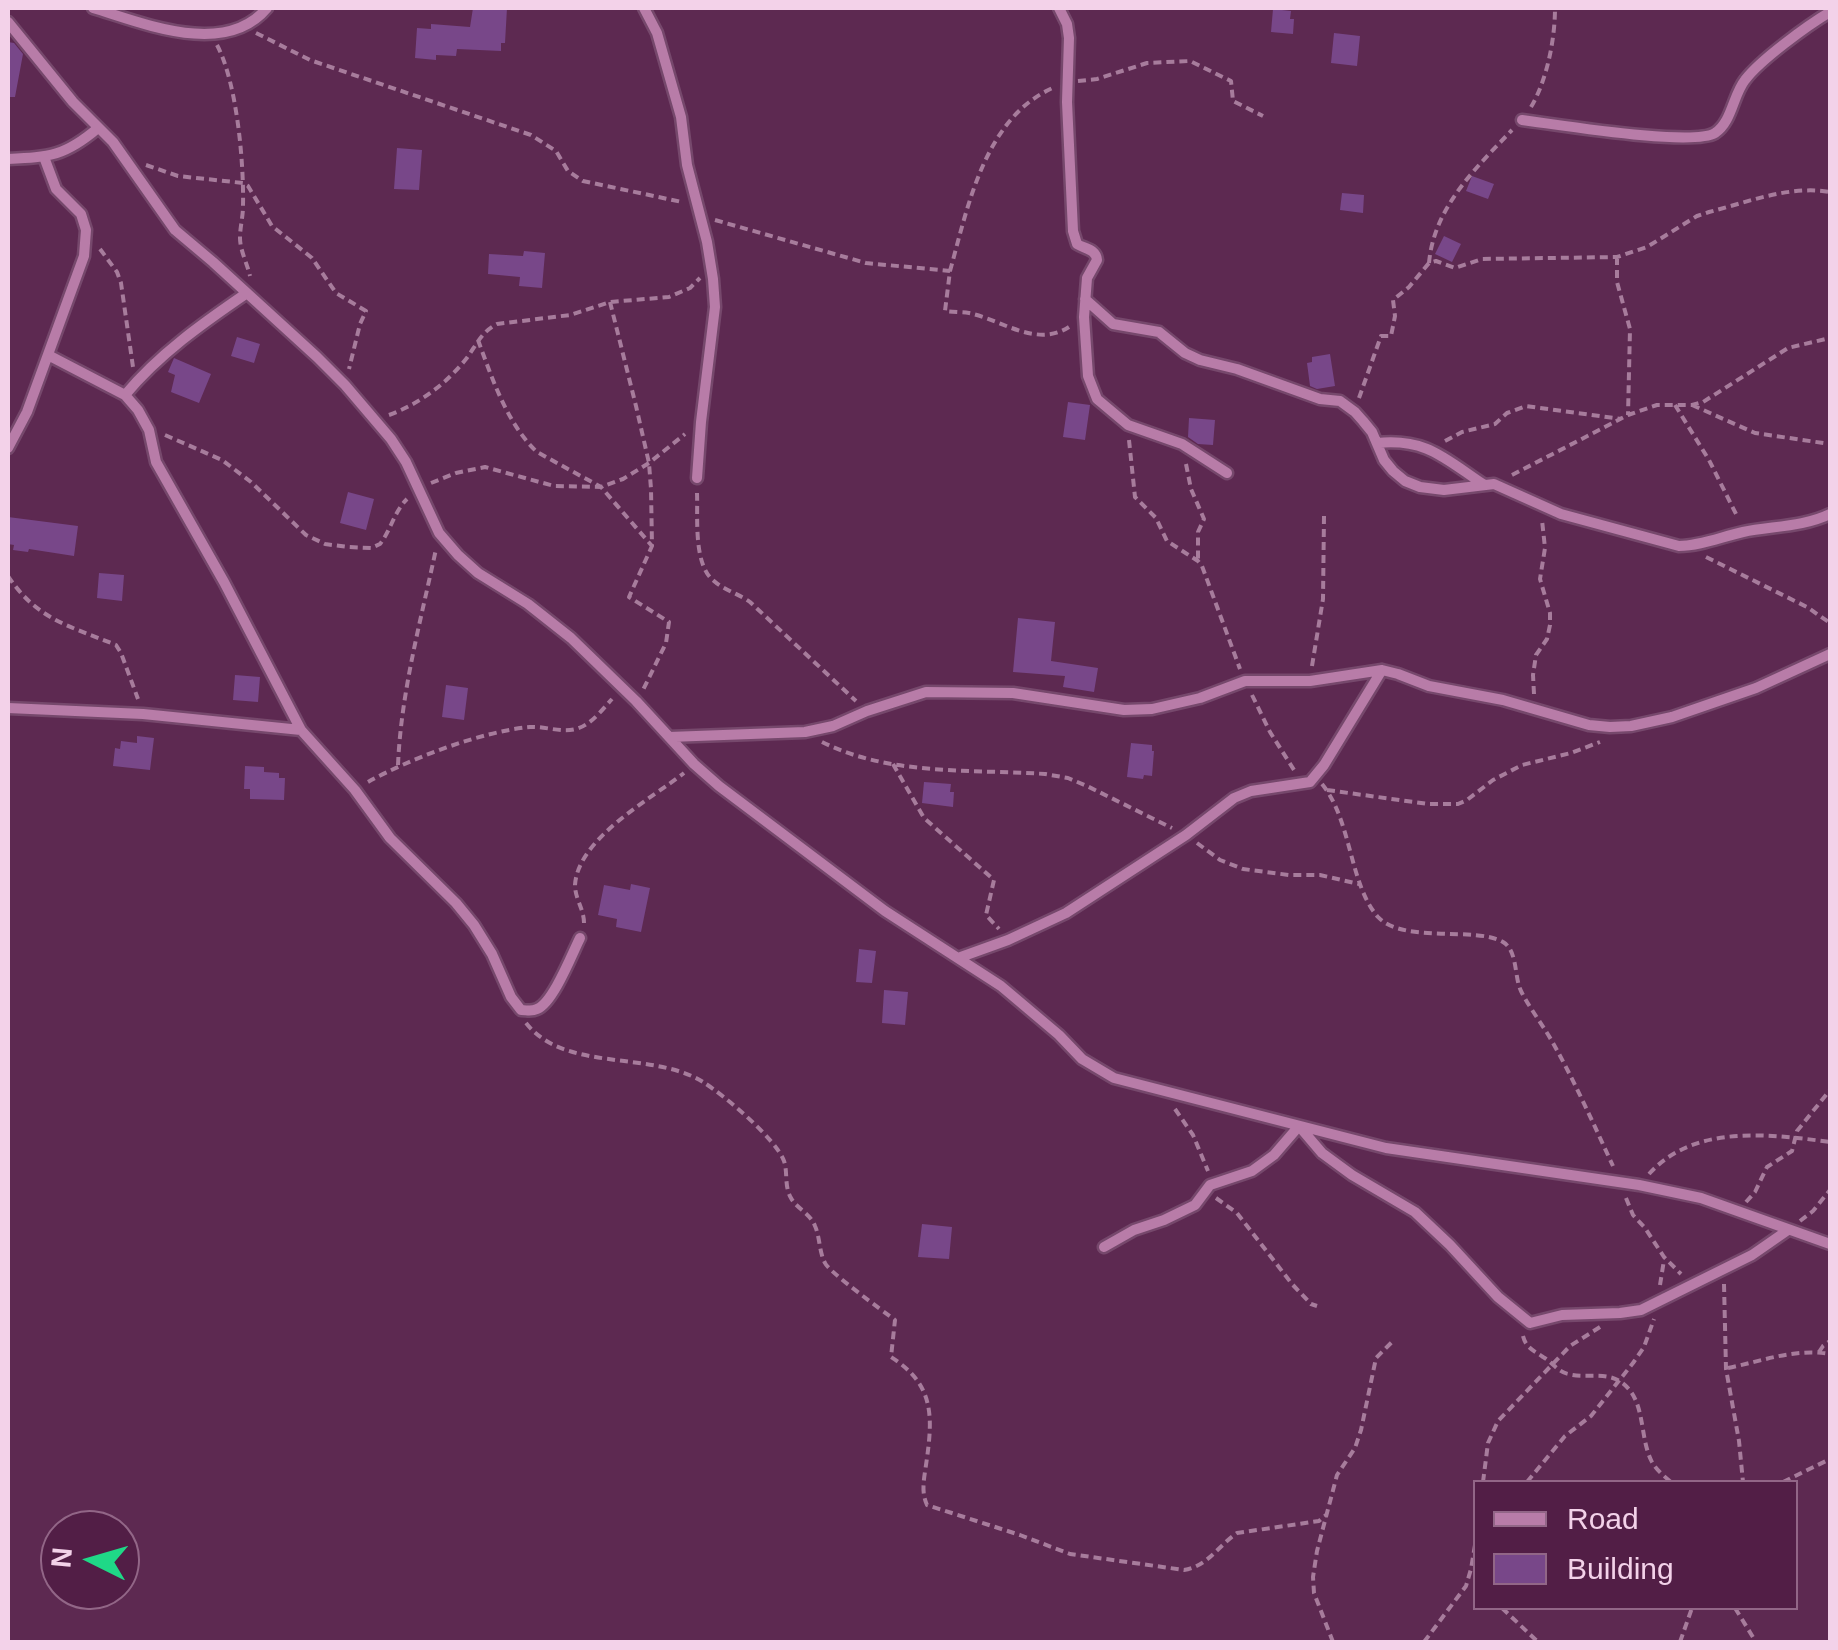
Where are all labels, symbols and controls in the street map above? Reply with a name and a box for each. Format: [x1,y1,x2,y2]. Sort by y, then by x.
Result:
legend [1473,1480,1798,1610]
text: Road [1567,1502,1639,1535]
north arrow [40,1510,140,1610]
text: N [45,1546,78,1569]
text: Building [1567,1552,1674,1585]

